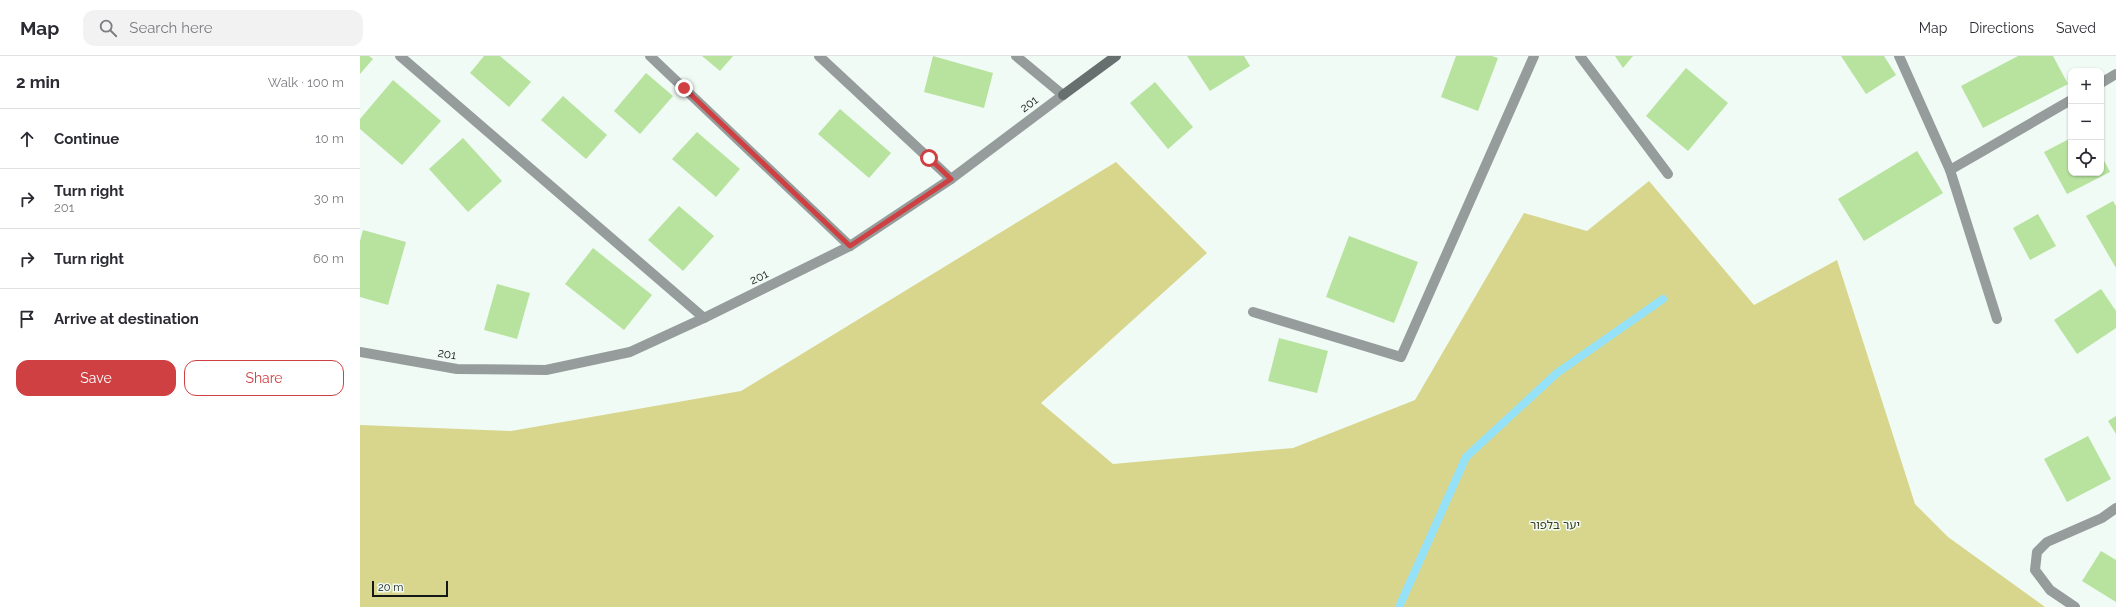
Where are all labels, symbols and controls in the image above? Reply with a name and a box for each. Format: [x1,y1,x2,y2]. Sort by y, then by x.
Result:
search box [83,10,363,46]
text: Map [20,17,59,39]
icon: search [97,17,119,39]
text: Search here [129,19,213,37]
text: Map [1919,20,1947,36]
text: Directions [1969,20,2034,36]
text: Saved [2056,20,2096,36]
map controls [2068,68,2104,176]
button: + [2068,68,2104,104]
text: 2 min [16,72,60,92]
text: Walk · 100 m [268,75,344,90]
route end [675,79,693,97]
street label: 201 [1017,93,1041,115]
button: − [2068,104,2104,140]
icon: ahead [16,128,38,150]
text: Continue [54,130,119,148]
text: 10 m [315,131,344,146]
button: locate [2068,140,2104,176]
route start [920,149,938,167]
text: Turn right [54,182,124,200]
icon: right [16,188,38,210]
text: 30 m [314,191,344,206]
text: 201 [54,200,74,215]
icon: right [16,248,38,270]
text: Turn right [54,250,124,268]
text: 60 m [313,251,344,266]
street label: 201 [748,267,770,287]
icon: arrive [16,308,38,330]
text: Arrive at destination [54,310,199,328]
street label: 201 [437,346,457,362]
button: Save [16,360,176,396]
button: Share [184,360,344,396]
park label: יער בלפור [1530,518,1580,532]
scale bar [372,579,448,598]
text: 20 m [378,581,403,594]

